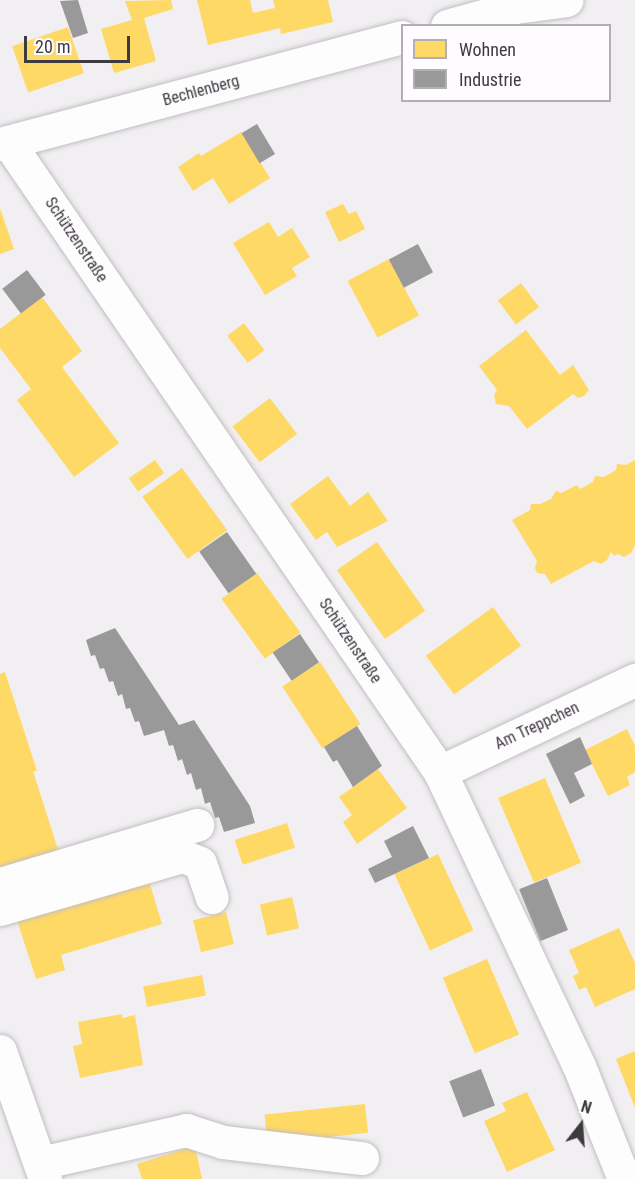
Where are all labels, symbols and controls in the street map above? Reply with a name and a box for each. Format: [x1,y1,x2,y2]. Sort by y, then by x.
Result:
scale bar [27,24,134,62]
legend [401,24,611,102]
text: 20 m [35,36,70,57]
text: Wohnen [459,39,516,60]
text: Industrie [459,69,521,90]
street label: Bechlenberg [161,72,241,110]
street label: Schützenstraße [41,194,111,286]
street label: Schützenstraße [315,595,385,687]
street label: Am Treppchen [492,698,582,754]
north arrow [551,1095,611,1155]
text: N [579,1097,594,1118]

